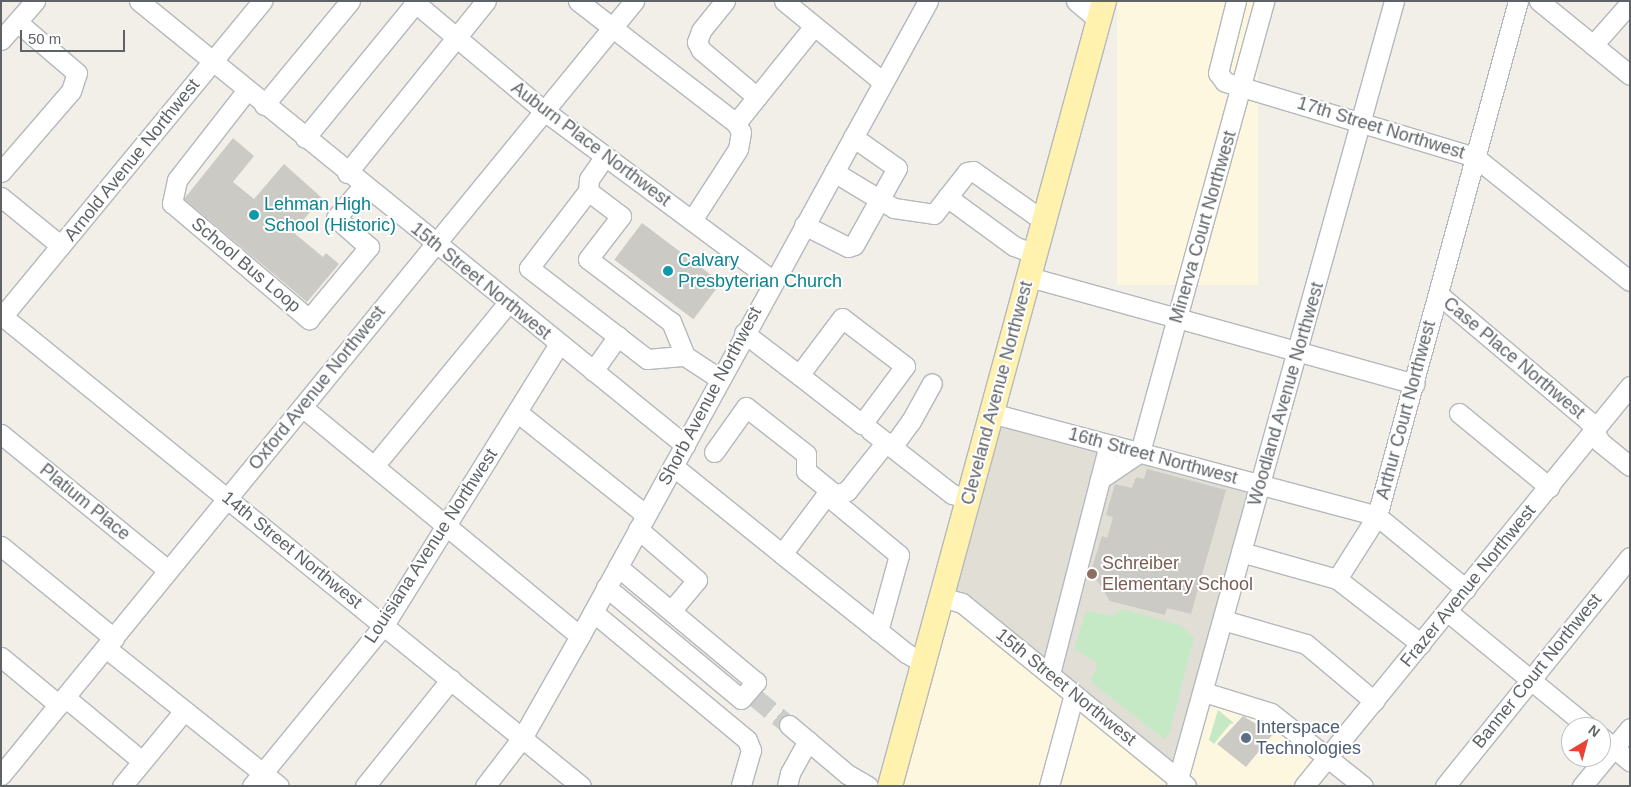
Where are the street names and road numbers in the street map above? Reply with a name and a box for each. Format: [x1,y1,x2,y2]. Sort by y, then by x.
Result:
street label: Arnold Avenue Northwest [59,74,205,246]
street label: Auburn Place Northwest [507,77,675,211]
street label: 17th Street Northwest [1295,92,1467,164]
street label: Minerva Court Northwest [1165,128,1241,326]
street label: School Bus Loop [187,213,305,317]
street label: 15th Street Northwest [407,218,555,344]
street label: Cleveland Avenue Northwest [957,278,1037,508]
street label: Woodland Avenue Northwest [1244,279,1328,509]
street label: Case Place Northwest [1439,292,1589,424]
street label: Oxford Avenue Northwest [244,301,390,475]
street label: Shorb Avenue Northwest [654,303,766,489]
street label: Arthur Court Northwest [1372,318,1440,502]
street label: 16th Street Northwest [1066,423,1240,489]
street label: Louisiana Avenue Northwest [360,444,502,648]
street label: Platium Place [35,459,135,545]
street label: 14th Street Northwest [218,487,366,613]
street label: Frazer Avenue Northwest [1395,500,1541,672]
street label: Banner Court Northwest [1468,589,1606,753]
street label: 15th Street Northwest [992,624,1140,750]

